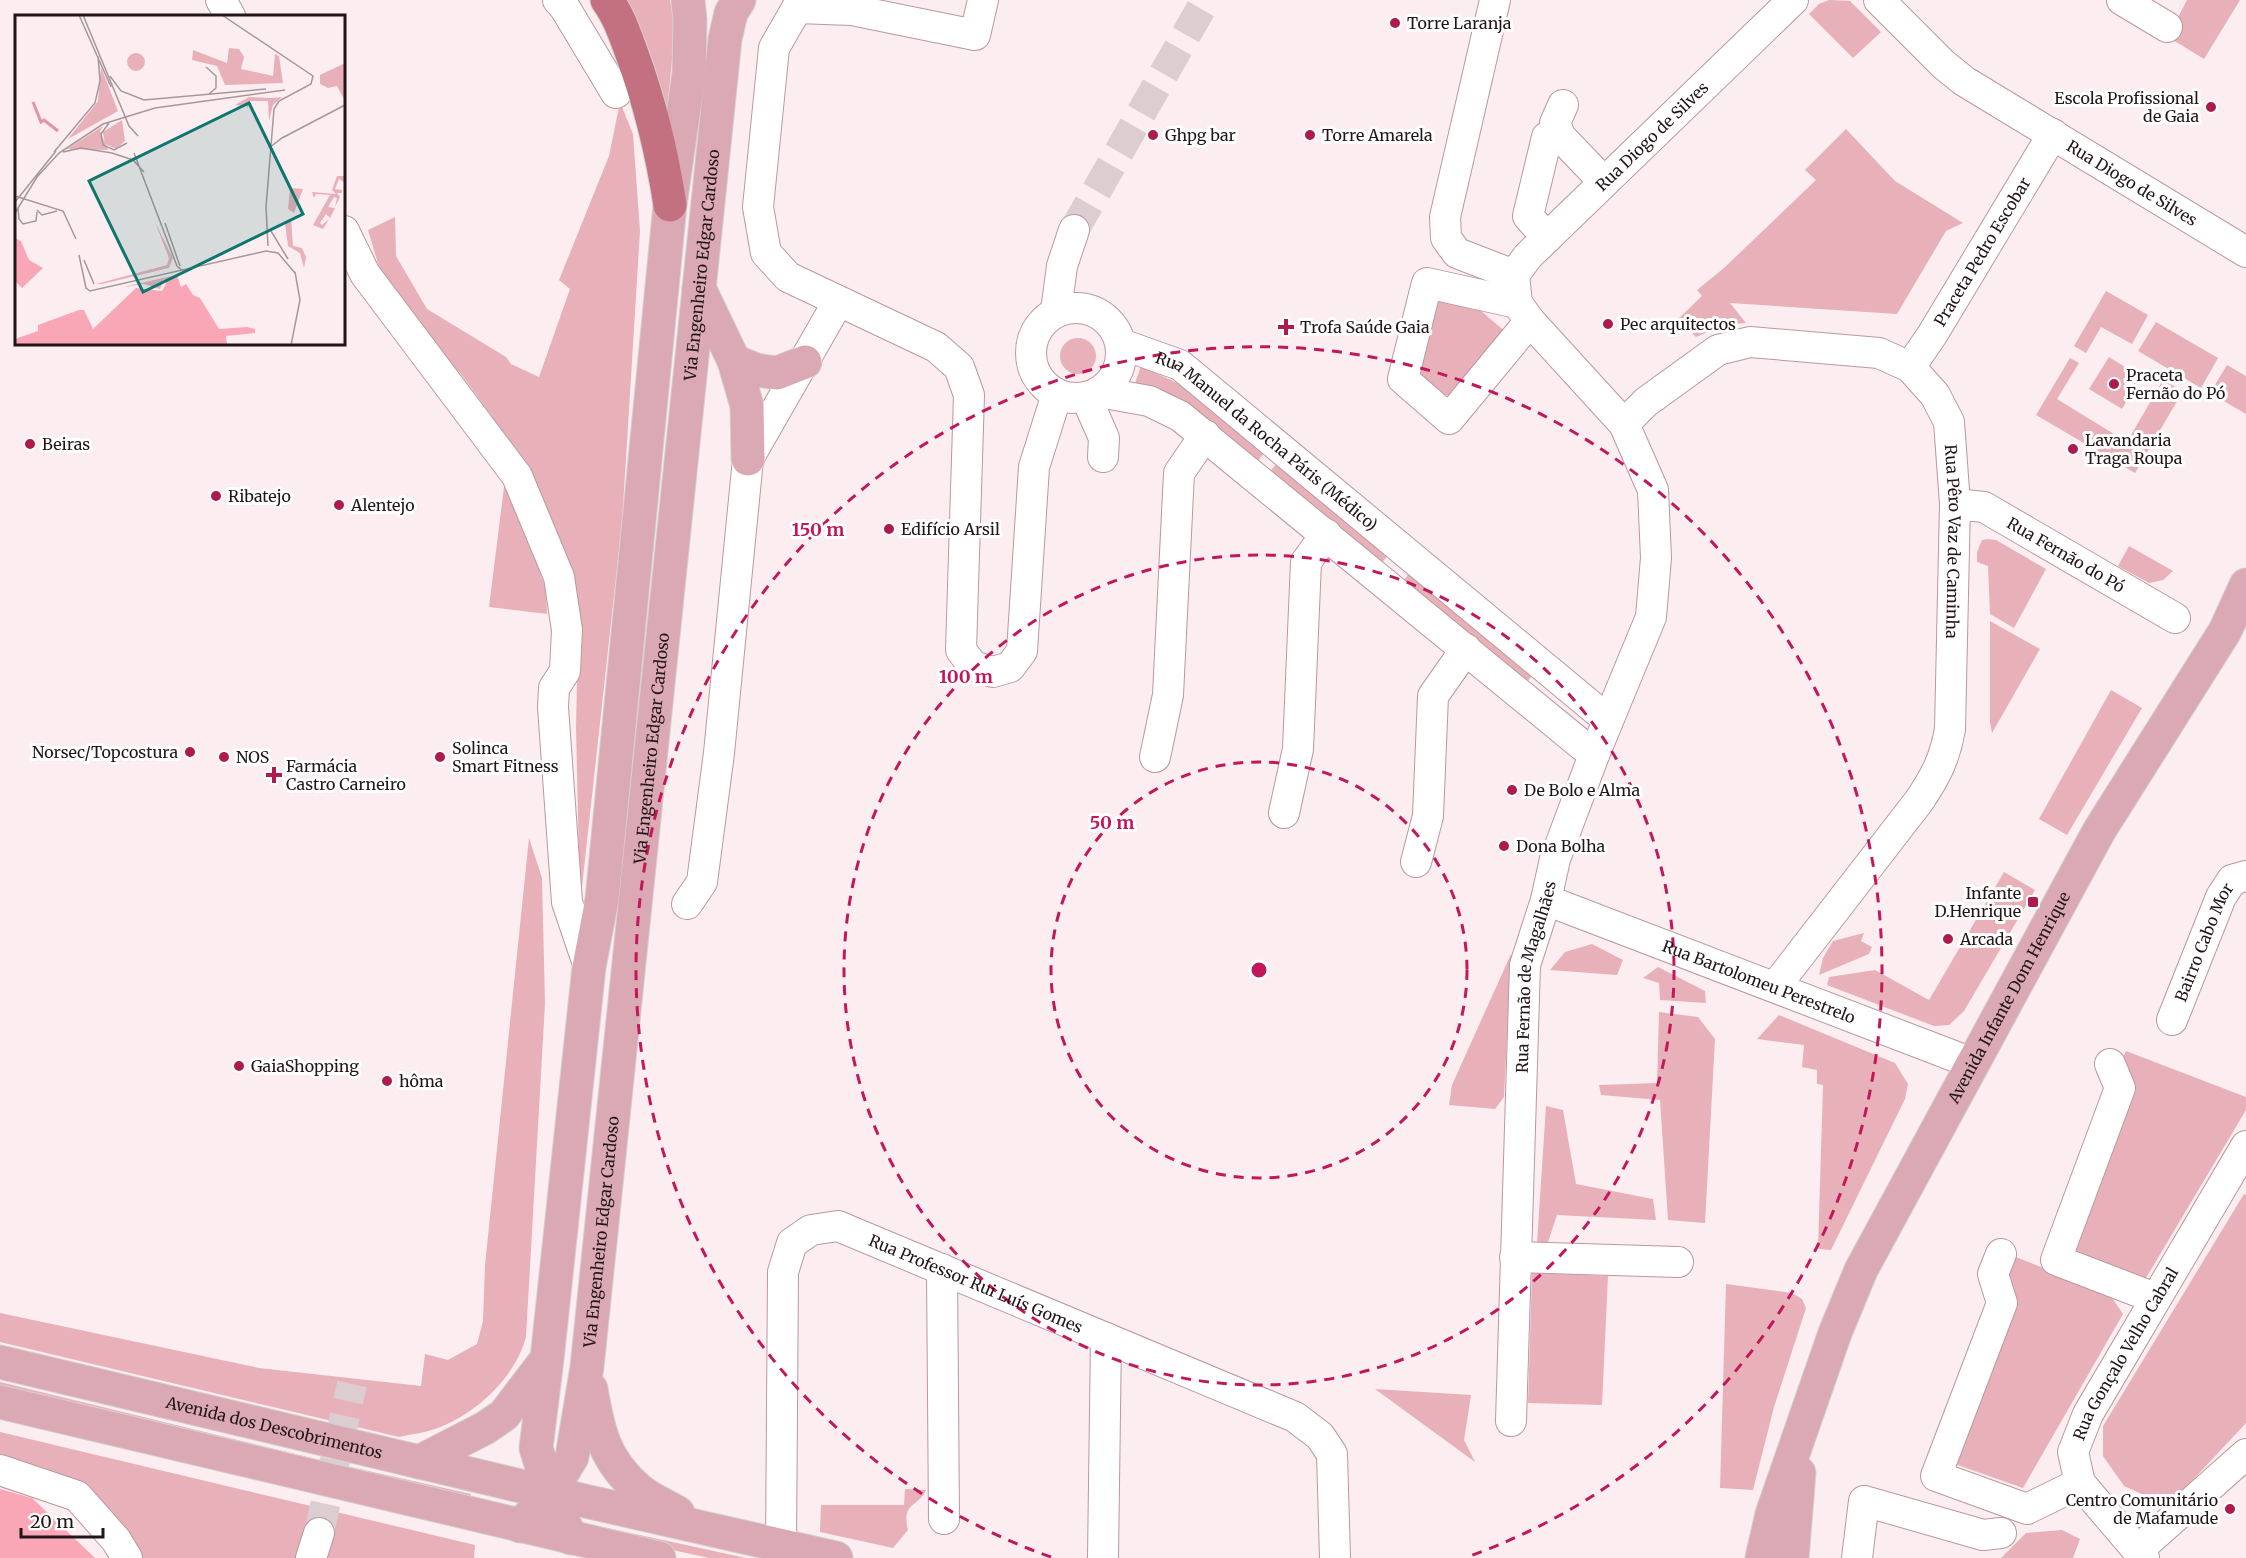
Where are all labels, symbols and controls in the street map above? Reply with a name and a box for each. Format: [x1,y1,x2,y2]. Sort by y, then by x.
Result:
place label: Torre Laranja [1407,13,1512,33]
inset map [15,15,345,345]
marker: Torre Laranja [1388,16,1402,30]
street label: Rua Diogo de Silves [1591,77,1713,195]
place label: Escola Profissional de Gaia [2054,88,2199,126]
marker: Escola Profissional de Gaia [2204,100,2218,114]
place label: Ghpg bar [1165,125,1236,145]
place label: Torre Amarela [1322,125,1433,145]
marker: Ghpg bar [1146,128,1160,142]
marker: Torre Amarela [1303,128,1317,142]
street label: Rua Diogo de Silves [2063,136,2201,230]
street label: Via Engenheiro Edgar Cardoso [679,148,723,383]
street label: Praceta Pedro Escobar [1930,174,2035,330]
place label: Pec arquitectos [1620,314,1736,334]
place label: Trofa Saúde Gaia [1300,317,1430,337]
marker: Pec arquitectos [1601,317,1615,331]
marker: Trofa Saúde Gaia [1277,318,1295,336]
street label: Rua Manuel da Rocha Páris (Médico) [1153,347,1382,535]
place label: Praceta Fernão do Pó [2126,365,2225,403]
marker: Praceta Fernão do Pó [2107,377,2121,391]
place label: Lavandaria Traga Roupa [2085,430,2183,468]
place label: Beiras [42,434,90,454]
marker: Beiras [23,437,37,451]
marker: Lavandaria Traga Roupa [2066,442,2080,456]
street label: Rua Pêro Vaz de Caminha [1941,444,1965,639]
place label: Ribatejo [228,486,291,506]
marker: Ribatejo [209,489,223,503]
place label: Alentejo [350,495,415,515]
marker: Alentejo [332,498,346,512]
street label: Rua Fernão do Pó [2004,513,2128,597]
text: 150 m [792,518,844,541]
place label: Edifício Arsil [901,519,1000,539]
marker: Edifício Arsil [882,522,896,536]
street label: Via Engenheiro Edgar Cardoso [629,632,673,866]
text: 100 m [939,665,993,688]
place label: Solinca Smart Fitness [452,738,559,776]
place label: Norsec/Topcostura [32,742,178,762]
marker: Norsec/Topcostura [183,745,197,759]
place label: NOS [236,747,269,767]
marker: NOS [217,750,231,764]
marker: Solinca Smart Fitness [433,750,447,764]
place label: Farmácia Castro Carneiro [286,756,406,794]
marker: Farmácia Castro Carneiro [267,768,281,782]
place label: De Bolo e Alma [1524,780,1640,800]
marker: De Bolo e Alma [1505,783,1519,797]
text: 50 m [1090,811,1134,834]
place label: Dona Bolha [1516,836,1606,856]
marker: Dona Bolha [1497,839,1511,853]
street label: Rua Fernão de Magalhães [1512,879,1560,1073]
street label: Bairro Cabo Mor [2170,879,2237,1004]
place label: Infante D.Henrique [1935,883,2021,921]
street label: Avenida Infante Dom Henrique [1943,888,2074,1108]
marker: Infante D.Henrique [2026,895,2040,909]
place label: Arcada [1959,929,2014,949]
marker: Arcada [1941,932,1955,946]
street label: Rua Bartolomeu Perestrelo [1660,935,1858,1027]
centre of rings [1249,960,1269,980]
place label: GaiaShopping [251,1056,359,1076]
marker: GaiaShopping [232,1059,246,1073]
place label: hôma [399,1071,444,1091]
marker: hôma [380,1074,394,1088]
street label: Via Engenheiro Edgar Cardoso [579,1115,623,1349]
street label: Rua Professor Rui Luís Gomes [866,1230,1086,1337]
street label: Rua Gonçalo Velho Cabral [2069,1263,2182,1443]
street label: Avenida dos Descobrimentos [163,1392,385,1463]
place label: Centro Comunitário de Mafamude [2066,1490,2218,1528]
scale bar [21,1501,104,1539]
marker: Centro Comunitário de Mafamude [2223,1502,2237,1516]
text: 20 m [30,1510,74,1533]

